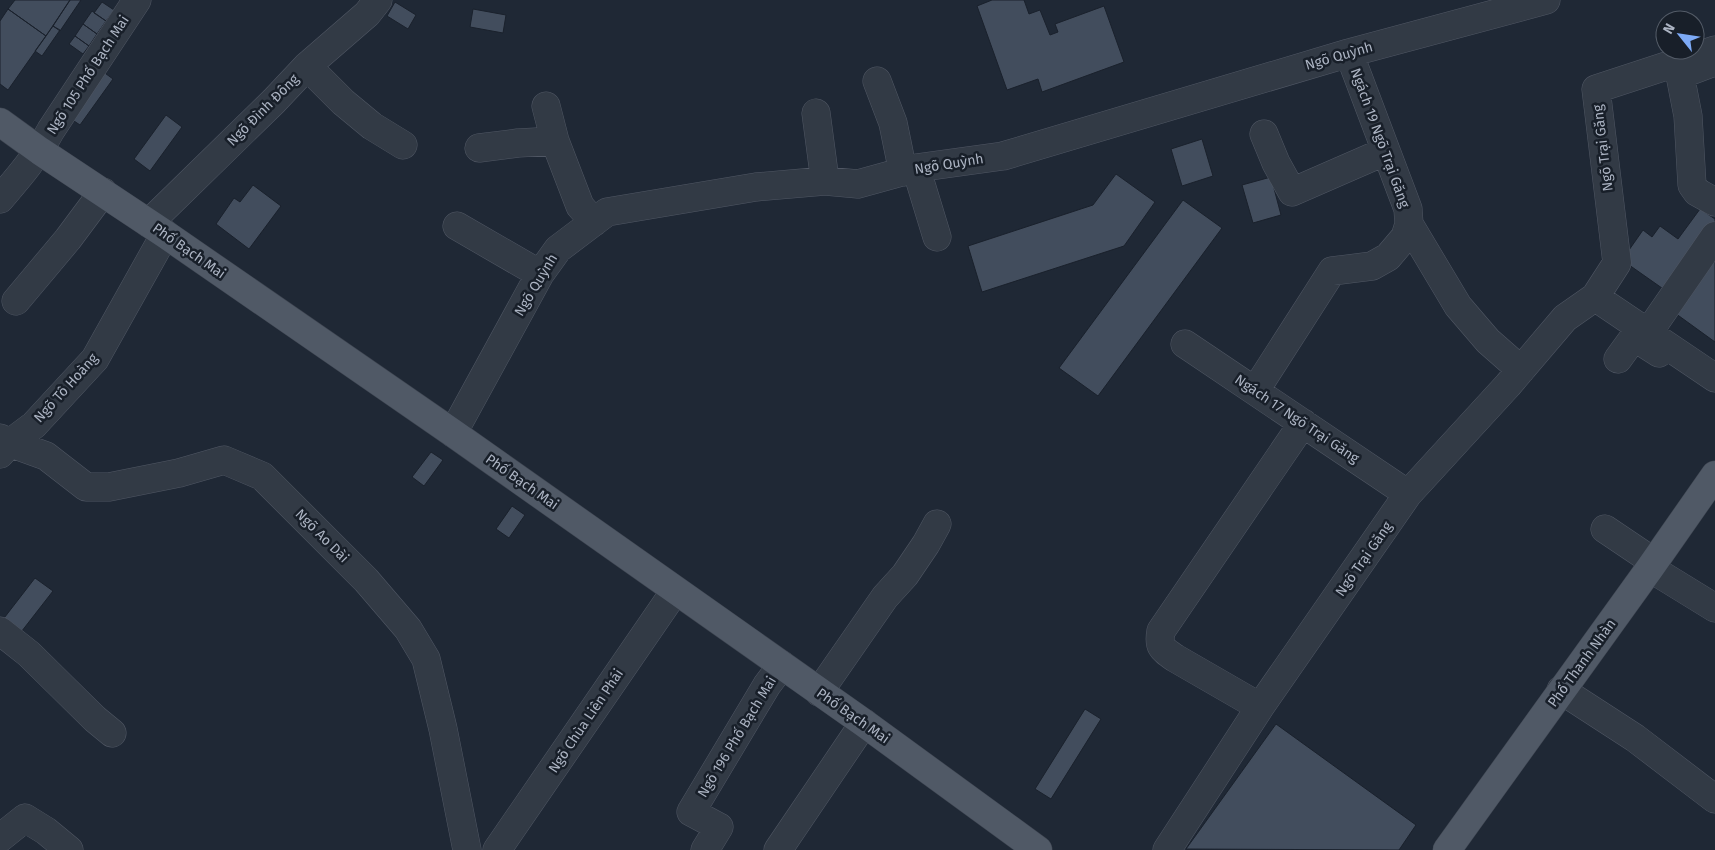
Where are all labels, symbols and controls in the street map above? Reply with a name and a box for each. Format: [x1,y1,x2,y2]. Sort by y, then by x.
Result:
north arrow [1655,10,1705,60]
street label: Ngõ 105 Phố Bạch Mai [42,12,133,138]
text: N [1659,20,1679,37]
street label: Ngõ Quỳnh [1303,38,1375,74]
street label: Ngách 19 Ngõ Trại Găng [1347,66,1413,211]
street label: Ngõ Đình Đông [224,70,303,149]
street label: Ngõ Trại Găng [1589,103,1617,192]
street label: Ngõ Quỳnh [913,150,985,178]
street label: Phố Bạch Mai [149,219,229,282]
street label: Ngõ Quỳnh [511,251,561,319]
street label: Ngõ Tô Hoàng [30,349,102,426]
street label: Ngách 17 Ngõ Trại Găng [1232,371,1363,467]
street label: Phố Bạch Mai [482,450,562,513]
street label: Ngõ Ao Dài [292,506,352,566]
street label: Ngõ Trại Găng [1332,518,1396,600]
street label: Phố Thanh Nhàn [1544,615,1620,710]
street label: Ngõ Chùa Liên Phái [545,666,627,776]
street label: Ngõ 196 Phố Bạch Mai [693,673,780,801]
street label: Phố Bạch Mai [813,684,893,747]

